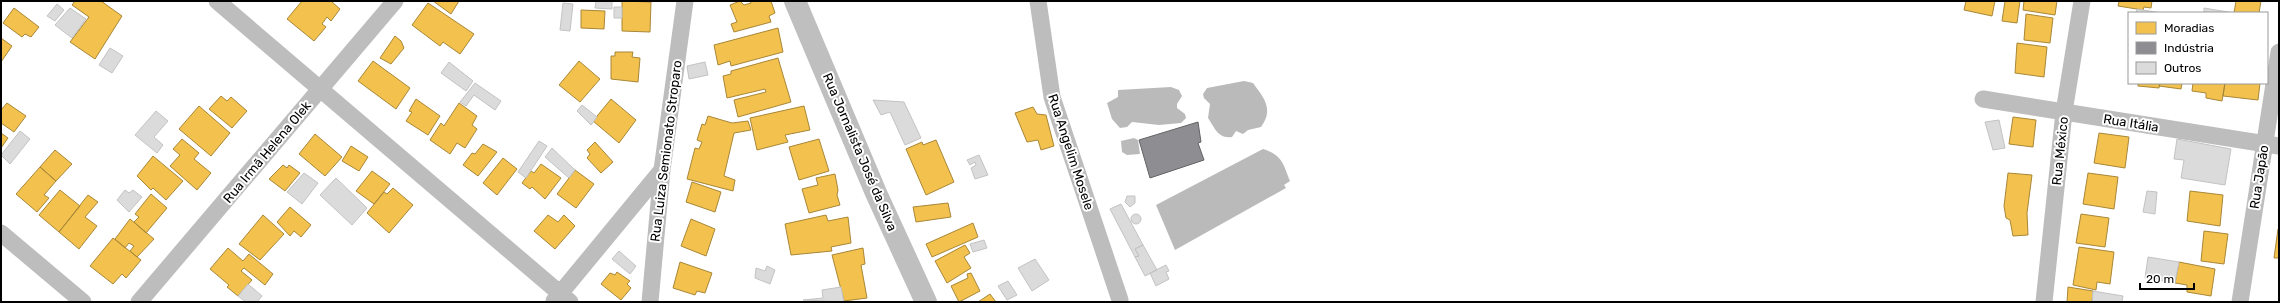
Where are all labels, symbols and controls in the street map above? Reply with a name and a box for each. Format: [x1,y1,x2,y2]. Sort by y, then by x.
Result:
legend [2128,12,2268,84]
text: Moradias [2164,21,2214,35]
text: Indústria [2164,41,2214,55]
street label: Rua Luiza Semionato Stroparo [647,59,685,243]
text: Outros [2164,61,2202,75]
street label: Rua Jornalista José da Silva [820,71,900,233]
street label: Rua Angelim Mosele [1044,92,1097,212]
street label: Rua Irmã Helena Olek [220,98,314,206]
street label: Rua Itália [2102,111,2160,135]
street label: Rua México [2049,116,2071,186]
street label: Rua Japão [2247,144,2271,210]
scale bar [2140,265,2194,291]
text: 20 m [2146,272,2174,286]

